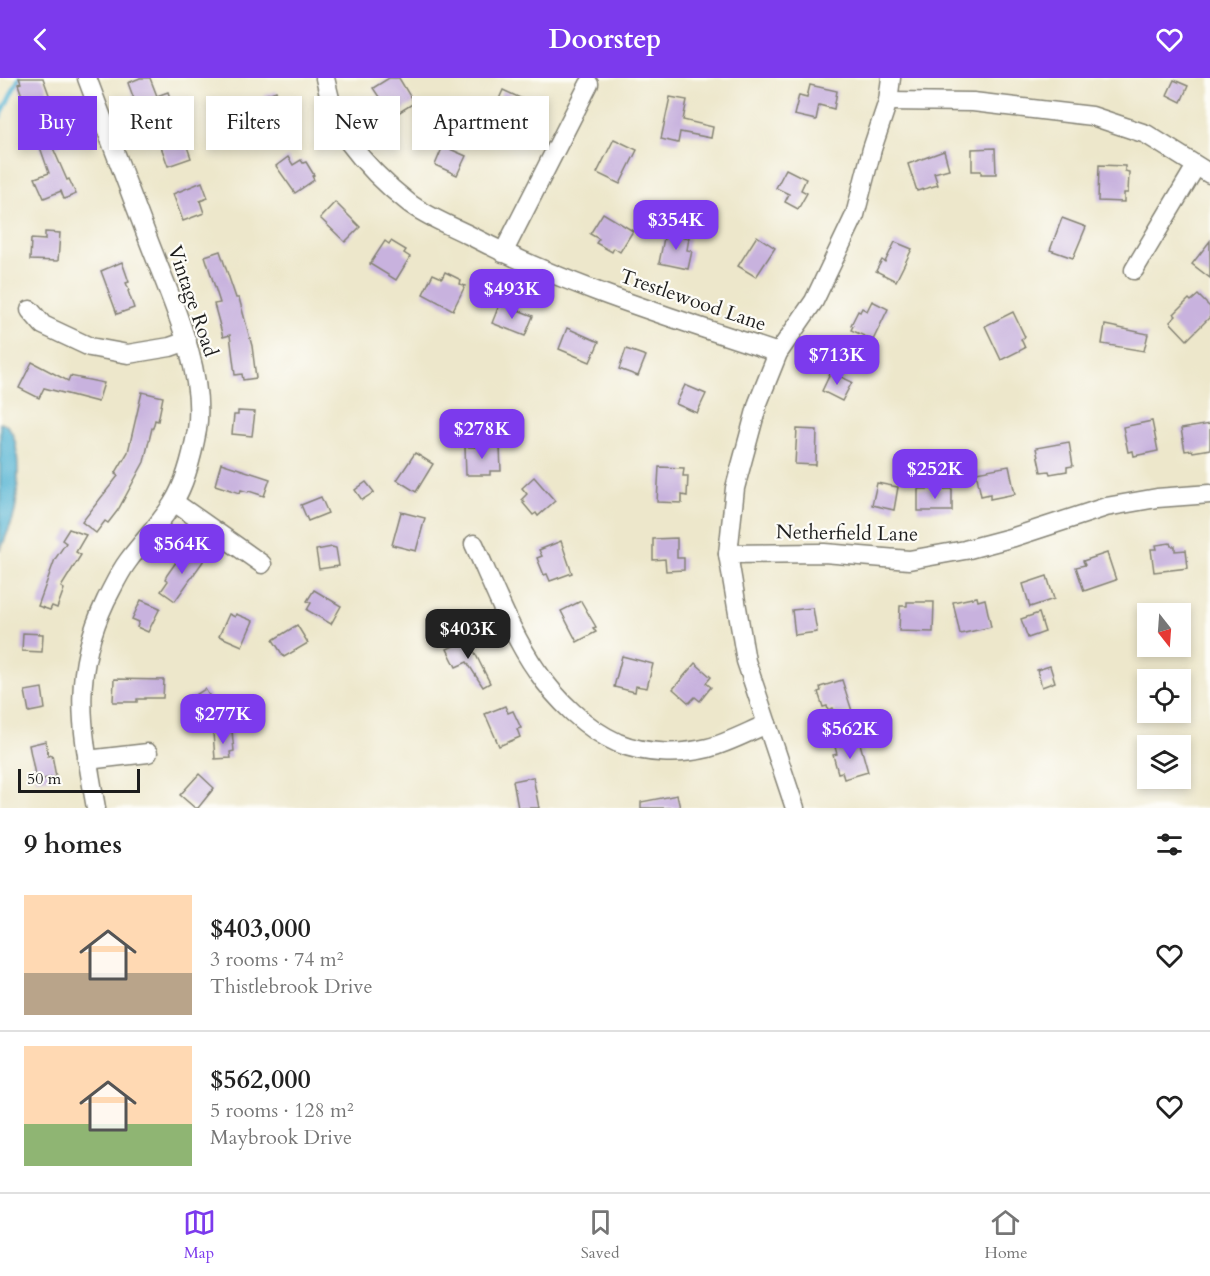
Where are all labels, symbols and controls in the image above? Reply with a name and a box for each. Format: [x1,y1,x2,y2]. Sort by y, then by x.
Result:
text: Doorstep [549,21,661,58]
icon: back [24,23,57,56]
icon: heart [1153,23,1186,56]
chip: Buy [18,96,97,150]
chip: Rent [109,96,194,150]
chip: Filters [206,96,302,150]
chip: New [314,96,400,150]
chip: Apartment [412,96,549,150]
pin: $354K [634,200,718,251]
text: $354K [647,206,705,233]
street label: Vintage Road [161,242,225,361]
street label: Trestlewood Lane [616,262,770,338]
pin: $493K [470,269,554,320]
text: $493K [483,275,541,302]
pin: $713K [795,335,879,386]
text: $713K [808,341,866,368]
pin: $278K [440,409,524,460]
text: $278K [453,415,511,442]
pin: $252K [893,449,977,500]
text: $252K [906,455,964,482]
street label: Netherfield Lane [776,518,918,548]
pin: $564K [140,524,224,575]
text: $564K [153,530,211,557]
north arrow [1137,603,1191,657]
map controls [1137,603,1191,789]
pin: $403K [426,609,510,660]
text: $403K [439,615,497,642]
button: locate [1137,669,1191,723]
pin: $277K [181,694,265,745]
text: $277K [194,700,252,727]
pin: $562K [808,709,892,760]
text: $562K [821,715,879,742]
button: layers [1137,735,1191,789]
scale bar [18,766,140,794]
text: 50 m [27,768,61,790]
text: 9 homes [24,827,122,862]
icon: filters [1153,828,1186,861]
text: $403,000 [210,911,311,946]
icon: home [72,919,144,991]
icon: heart [1153,939,1186,972]
text: 3 rooms · 74 m² [210,946,343,973]
text: Thistlebrook Drive [210,973,373,1000]
text: $562,000 [210,1062,311,1097]
icon: home [72,1070,144,1142]
icon: heart [1153,1090,1186,1123]
text: 5 rooms · 128 m² [210,1097,354,1124]
text: Maybrook Drive [210,1124,352,1151]
tab: Map [183,1206,216,1264]
tab: Saved [581,1206,619,1264]
tab: Home [985,1206,1027,1264]

